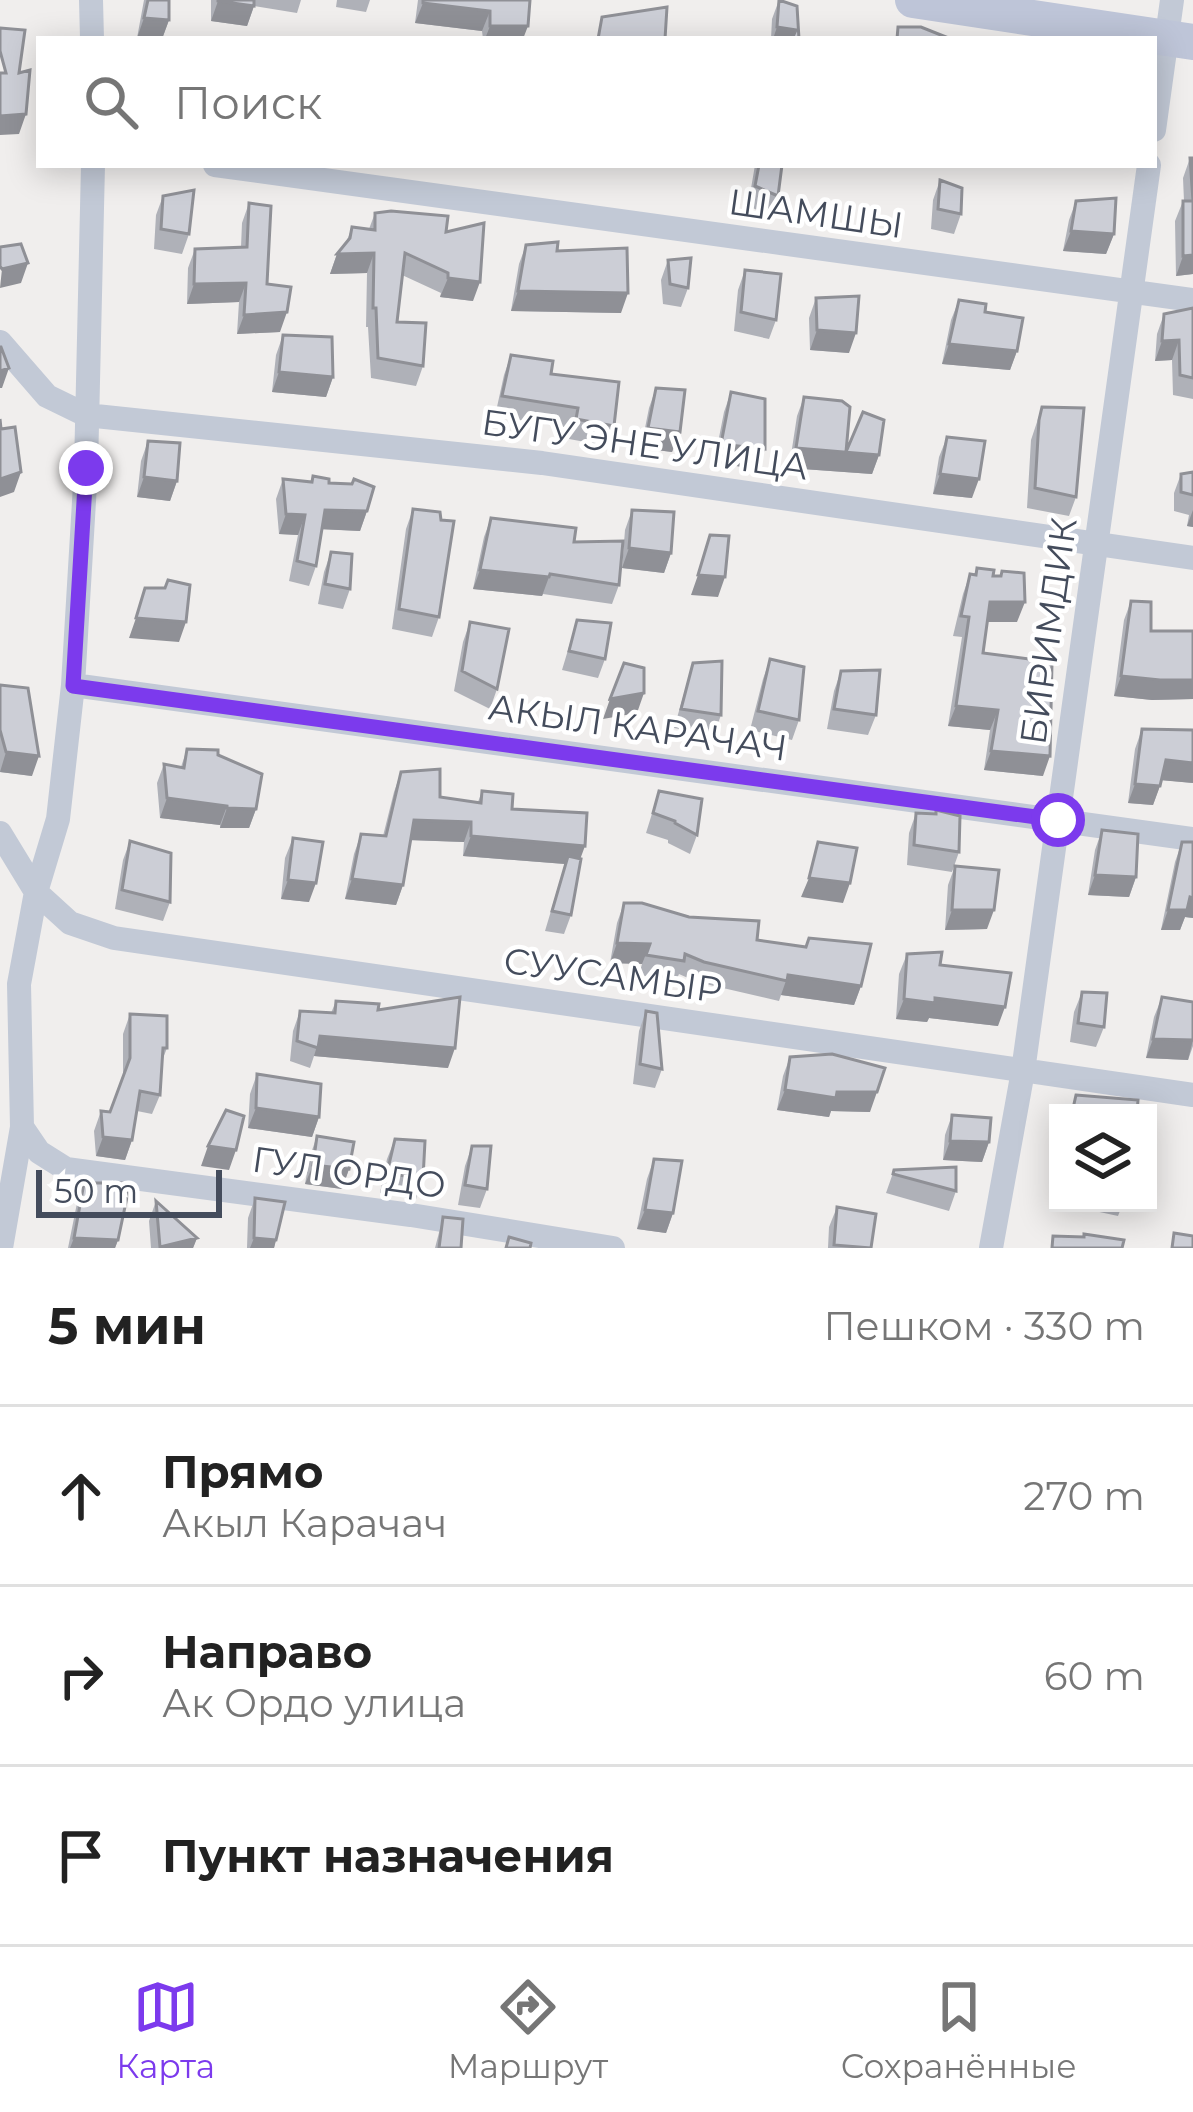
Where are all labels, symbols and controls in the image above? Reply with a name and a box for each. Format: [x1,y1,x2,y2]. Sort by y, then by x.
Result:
search box [36,36,1157,168]
icon: search [78,69,144,135]
text: Поиск [174,75,322,130]
street label: ШАМШЫ [726,179,906,247]
street label: БУГУ ЭНЕ УЛИЦА [479,399,811,489]
route end [59,441,113,495]
street label: БИРИМДИК [1010,515,1086,747]
street label: АКЫЛ КАРАЧАЧ [486,684,790,770]
route start [1031,793,1085,847]
street label: СУУСАМЫР [501,938,725,1012]
map controls [1049,1104,1157,1212]
button: layers [1049,1104,1157,1212]
street label: ГУЛ ОРДО [249,1137,449,1207]
scale bar [36,1164,222,1217]
text: 50 m [54,1171,138,1211]
text: 5 мин [48,1295,206,1357]
text: Пешком · 330 m [823,1302,1145,1350]
text: Прямо [162,1444,323,1499]
icon: ahead [48,1463,114,1529]
text: 270 m [1023,1472,1145,1520]
text: Акыл Карачач [162,1499,447,1547]
text: Направо [162,1624,372,1679]
icon: right [48,1643,114,1709]
text: 60 m [1044,1652,1145,1700]
text: Ак Ордо улица [162,1679,466,1727]
icon: arrive [48,1823,114,1889]
text: Пункт назначения [162,1828,614,1883]
tab: Карта [116,1974,215,2086]
tab: Маршрут [448,1974,608,2086]
tab: Сохранённые [841,1974,1077,2086]

